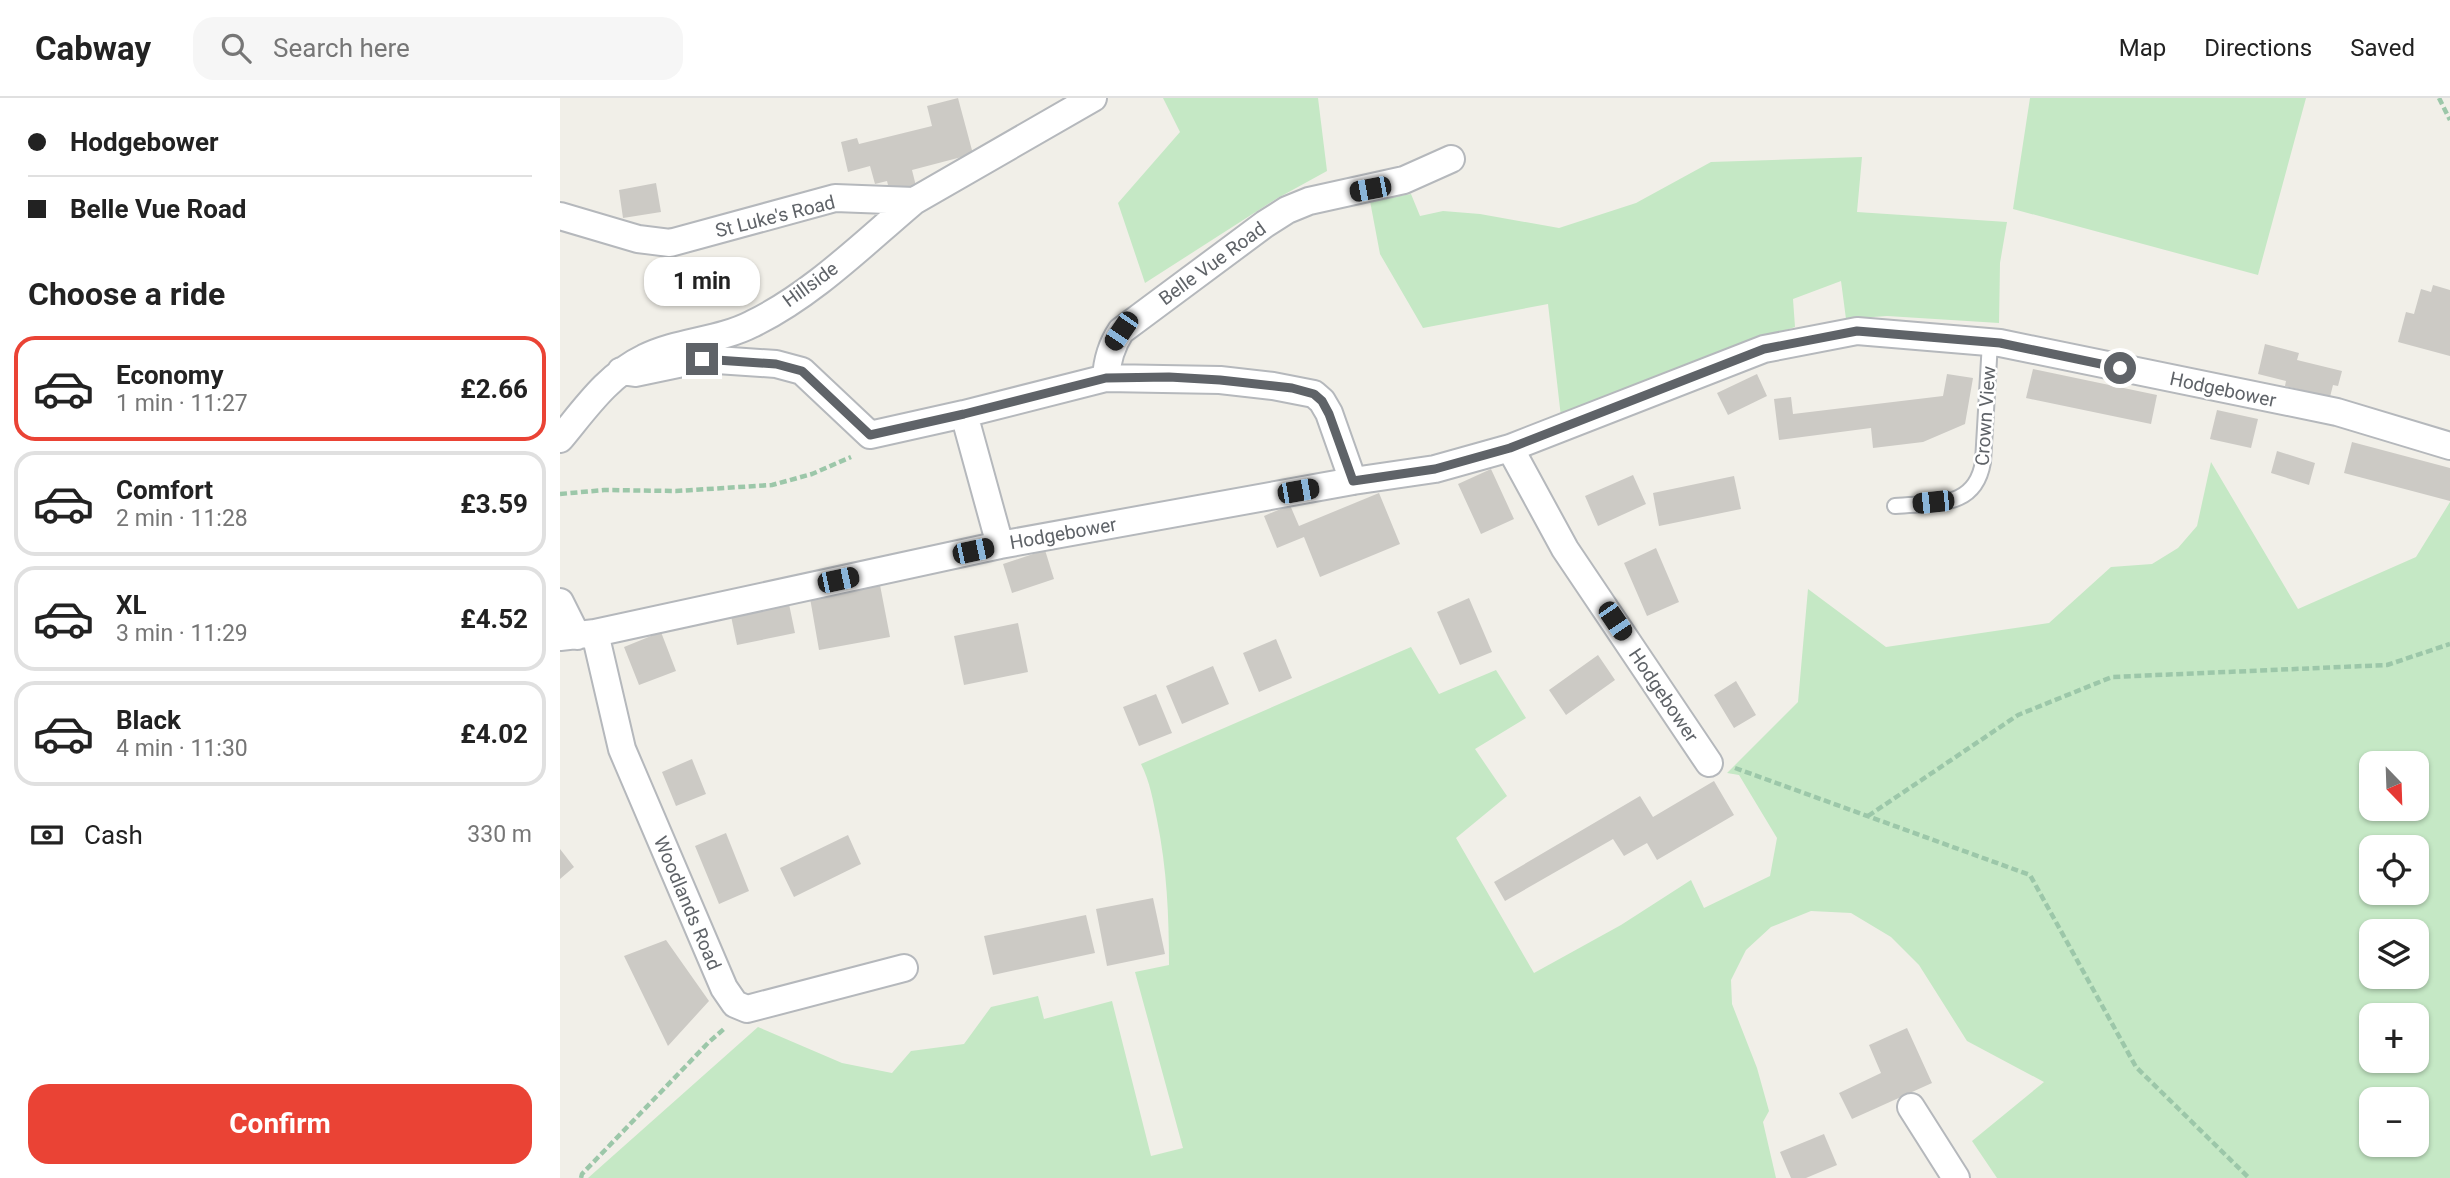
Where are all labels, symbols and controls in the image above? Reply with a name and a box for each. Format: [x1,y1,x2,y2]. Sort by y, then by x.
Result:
search box [193,17,683,80]
text: Cabway [35,29,151,68]
icon: search [217,29,255,67]
text: Search here [273,33,410,63]
text: Map [2119,34,2166,62]
text: Directions [2204,34,2312,62]
text: Saved [2350,34,2415,62]
text: Hodgebower [70,127,219,157]
car [1348,175,1393,203]
street label: St Luke's Road [713,190,837,242]
text: Belle Vue Road [70,194,246,224]
street label: Belle Vue Road [1154,217,1270,310]
street label: Hillside [778,257,842,312]
callout: 1 min [644,258,760,306]
text: 1 min [673,268,731,295]
text: Choose a ride [28,275,225,313]
car [1101,308,1142,354]
route end [686,343,718,375]
route start [2104,352,2136,384]
icon: car [32,357,95,420]
text: Economy [116,360,223,390]
street label: Crown View [1971,365,2000,467]
street label: Hodgebower [2168,367,2279,412]
text: £2.66 [460,374,528,404]
text: 1 min · 11:27 [116,390,248,417]
icon: car [32,472,95,535]
text: Comfort [116,475,213,505]
car [1276,477,1321,505]
text: £3.59 [460,489,528,519]
car [1912,489,1955,515]
text: 2 min · 11:28 [116,505,248,532]
street label: Hodgebower [1008,513,1119,554]
car [951,536,996,566]
car [816,565,861,595]
icon: car [32,587,95,650]
text: XL [116,590,147,620]
car [1595,598,1636,644]
text: £4.52 [460,604,528,634]
text: 3 min · 11:29 [116,620,248,647]
street label: Hodgebower [1624,644,1704,747]
icon: car [32,702,95,765]
text: Black [116,705,181,735]
text: £4.02 [460,719,528,749]
text: 4 min · 11:30 [116,735,248,762]
north arrow [2359,751,2429,821]
map controls [2359,751,2429,1157]
icon: cash [28,816,66,854]
text: Cash [84,820,143,850]
text: 330 m [467,821,532,848]
street label: Woodlands Road [649,833,726,974]
button: locate [2359,835,2429,905]
button: layers [2359,919,2429,989]
button: + [2359,1003,2429,1073]
button: Confirm [28,1084,532,1164]
button: − [2359,1087,2429,1157]

